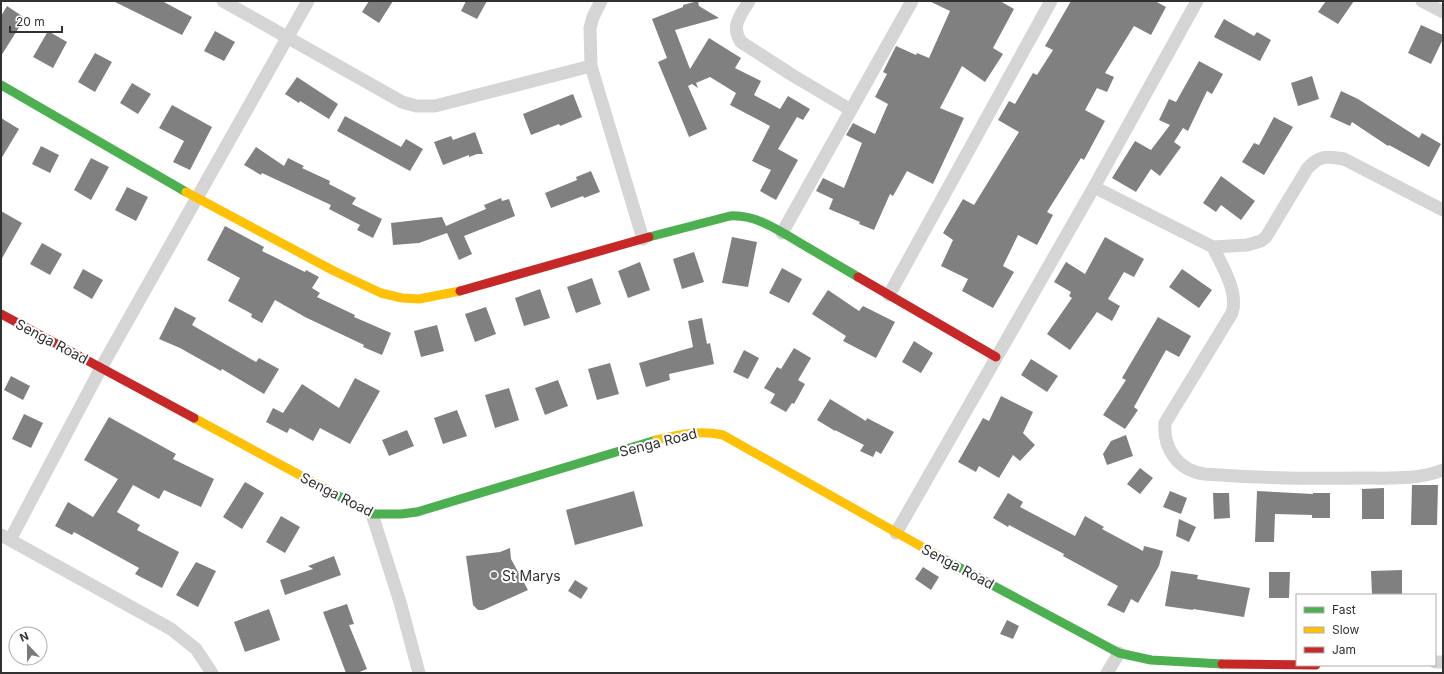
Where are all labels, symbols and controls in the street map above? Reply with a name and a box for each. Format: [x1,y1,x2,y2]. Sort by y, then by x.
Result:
scale bar [10,8,62,34]
text: 20 m [16,14,45,29]
street label: Senga Road [13,315,91,367]
street label: Senga Road [617,424,699,460]
street label: Senga Road [298,468,376,520]
street label: Senga Road [919,540,997,592]
place label: St Marys [502,567,561,584]
marker: St Marys [489,570,499,580]
legend [1296,594,1436,666]
text: Fast [1332,602,1356,617]
text: Slow [1332,622,1360,637]
north arrow [8,626,48,666]
text: N [18,629,31,645]
text: Jam [1332,642,1356,657]

